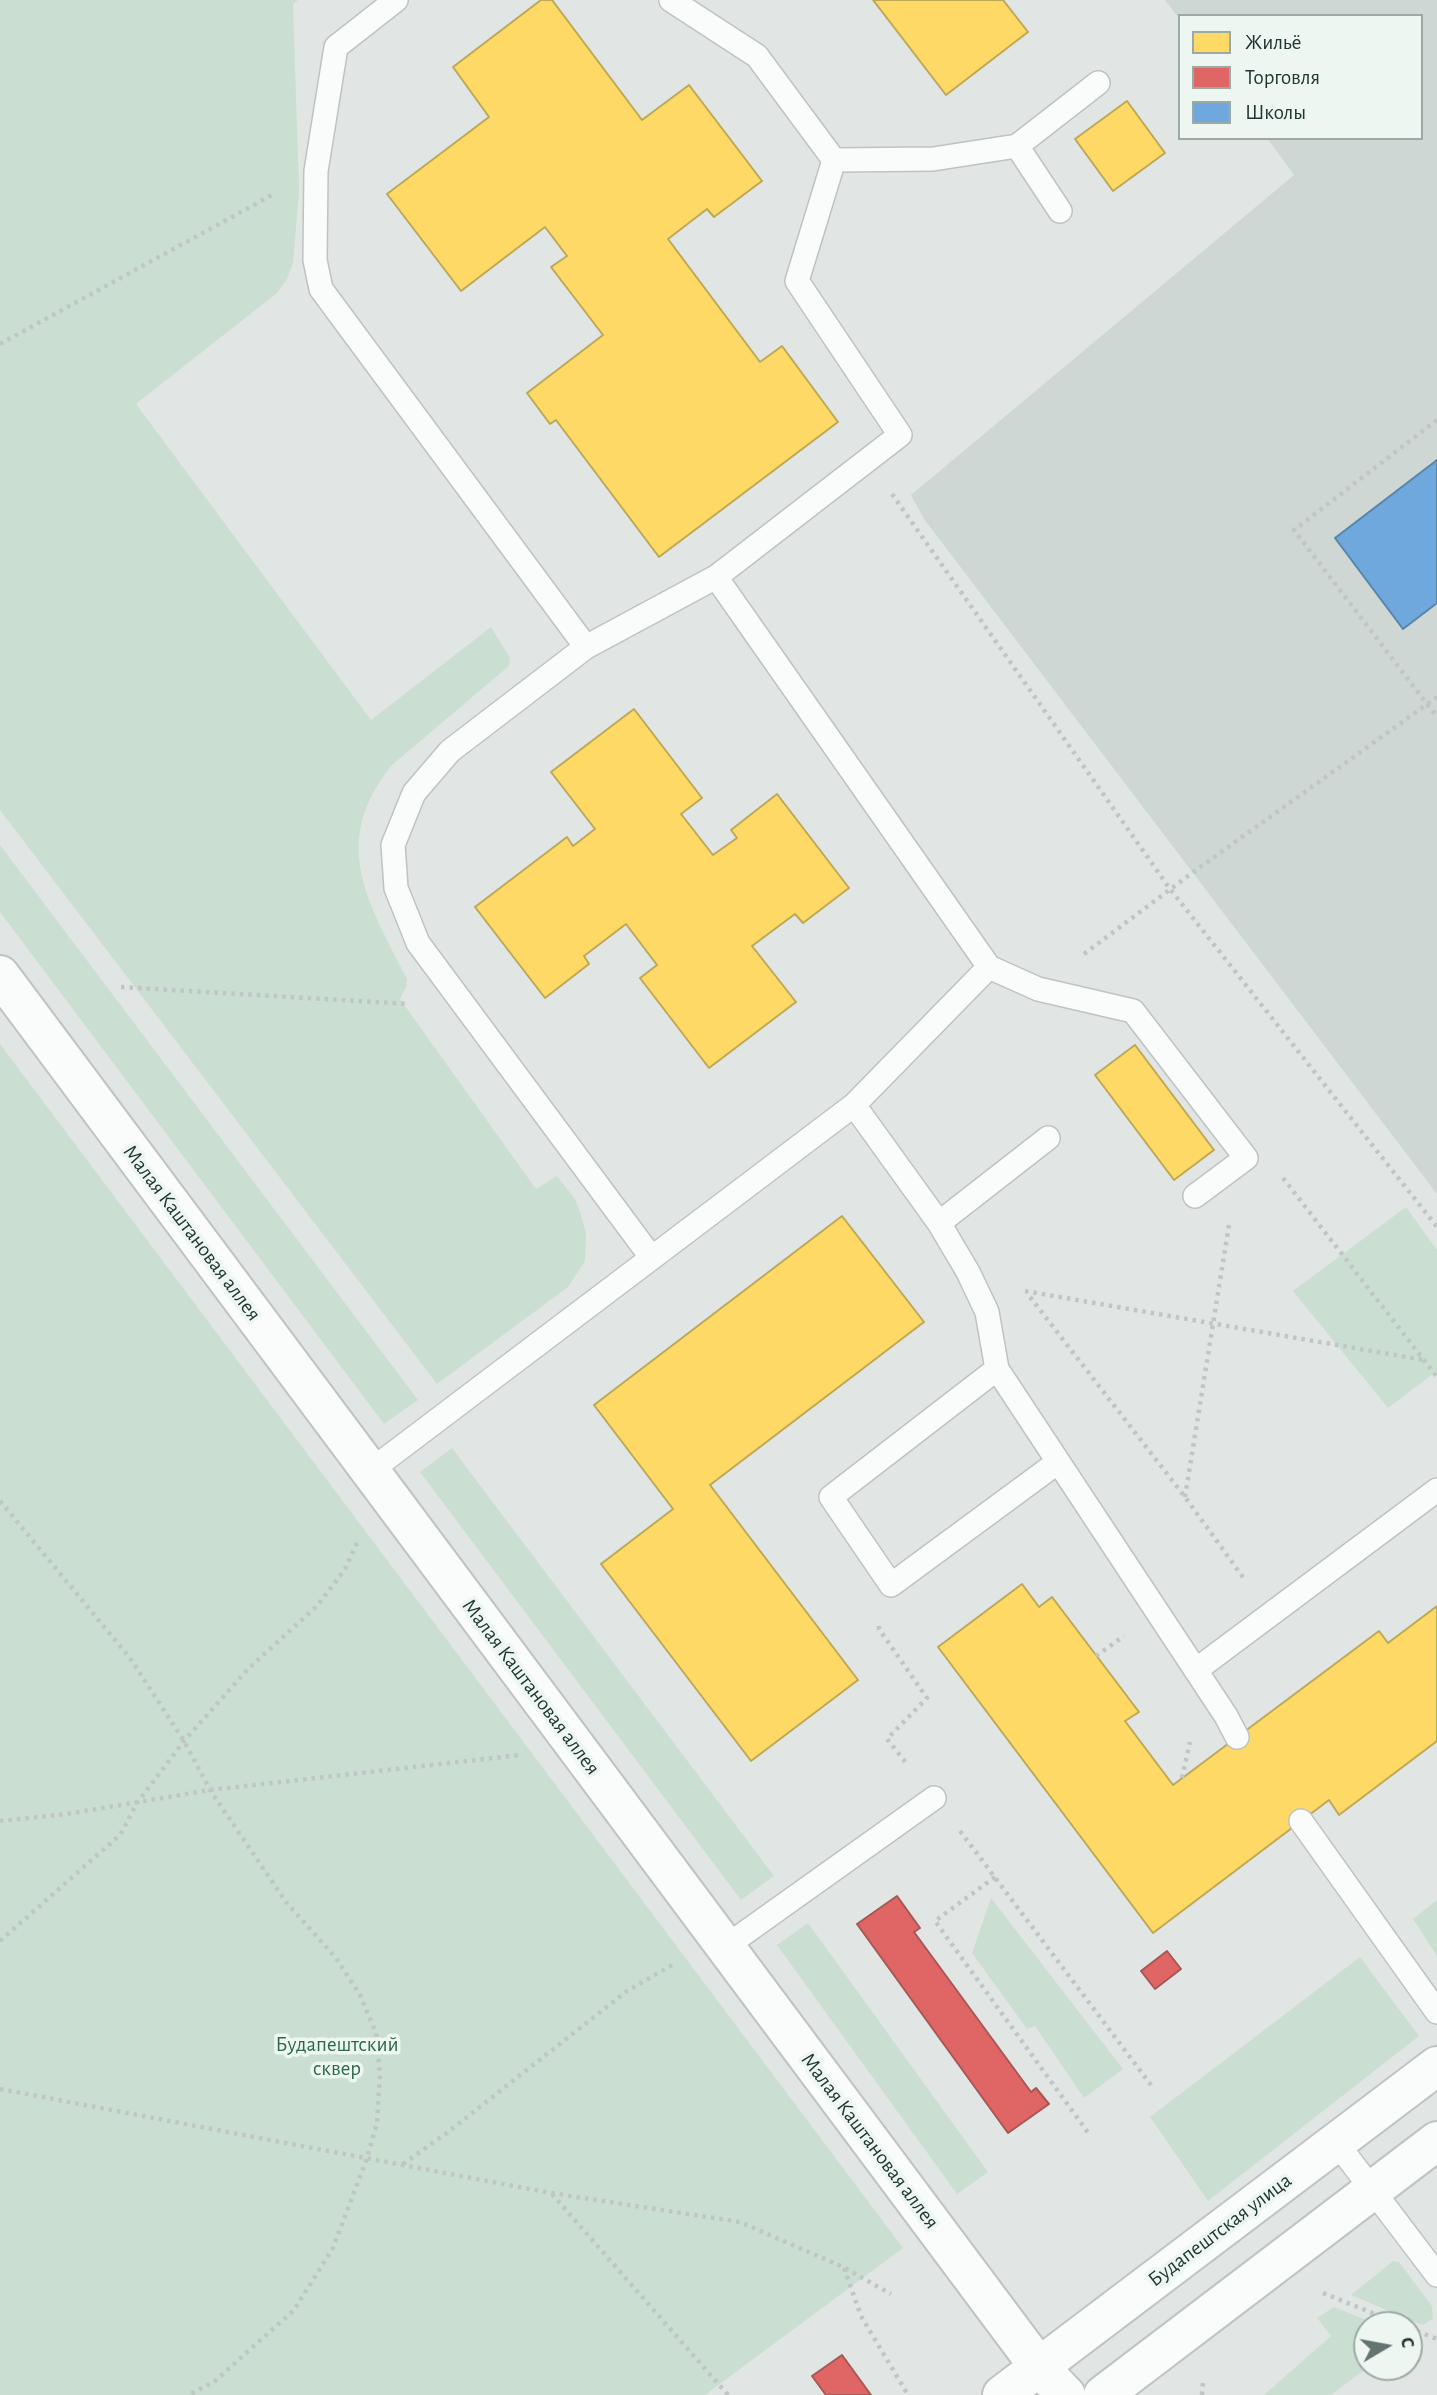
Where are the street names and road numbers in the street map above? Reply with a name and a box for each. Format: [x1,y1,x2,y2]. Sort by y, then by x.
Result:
street label: Малая Каштановая аллея [118,1140,266,1326]
street label: Малая Каштановая аллея [457,1594,605,1780]
street label: Малая Каштановая аллея [796,2048,944,2234]
street label: Будапештская улица [1143,2168,1297,2292]

